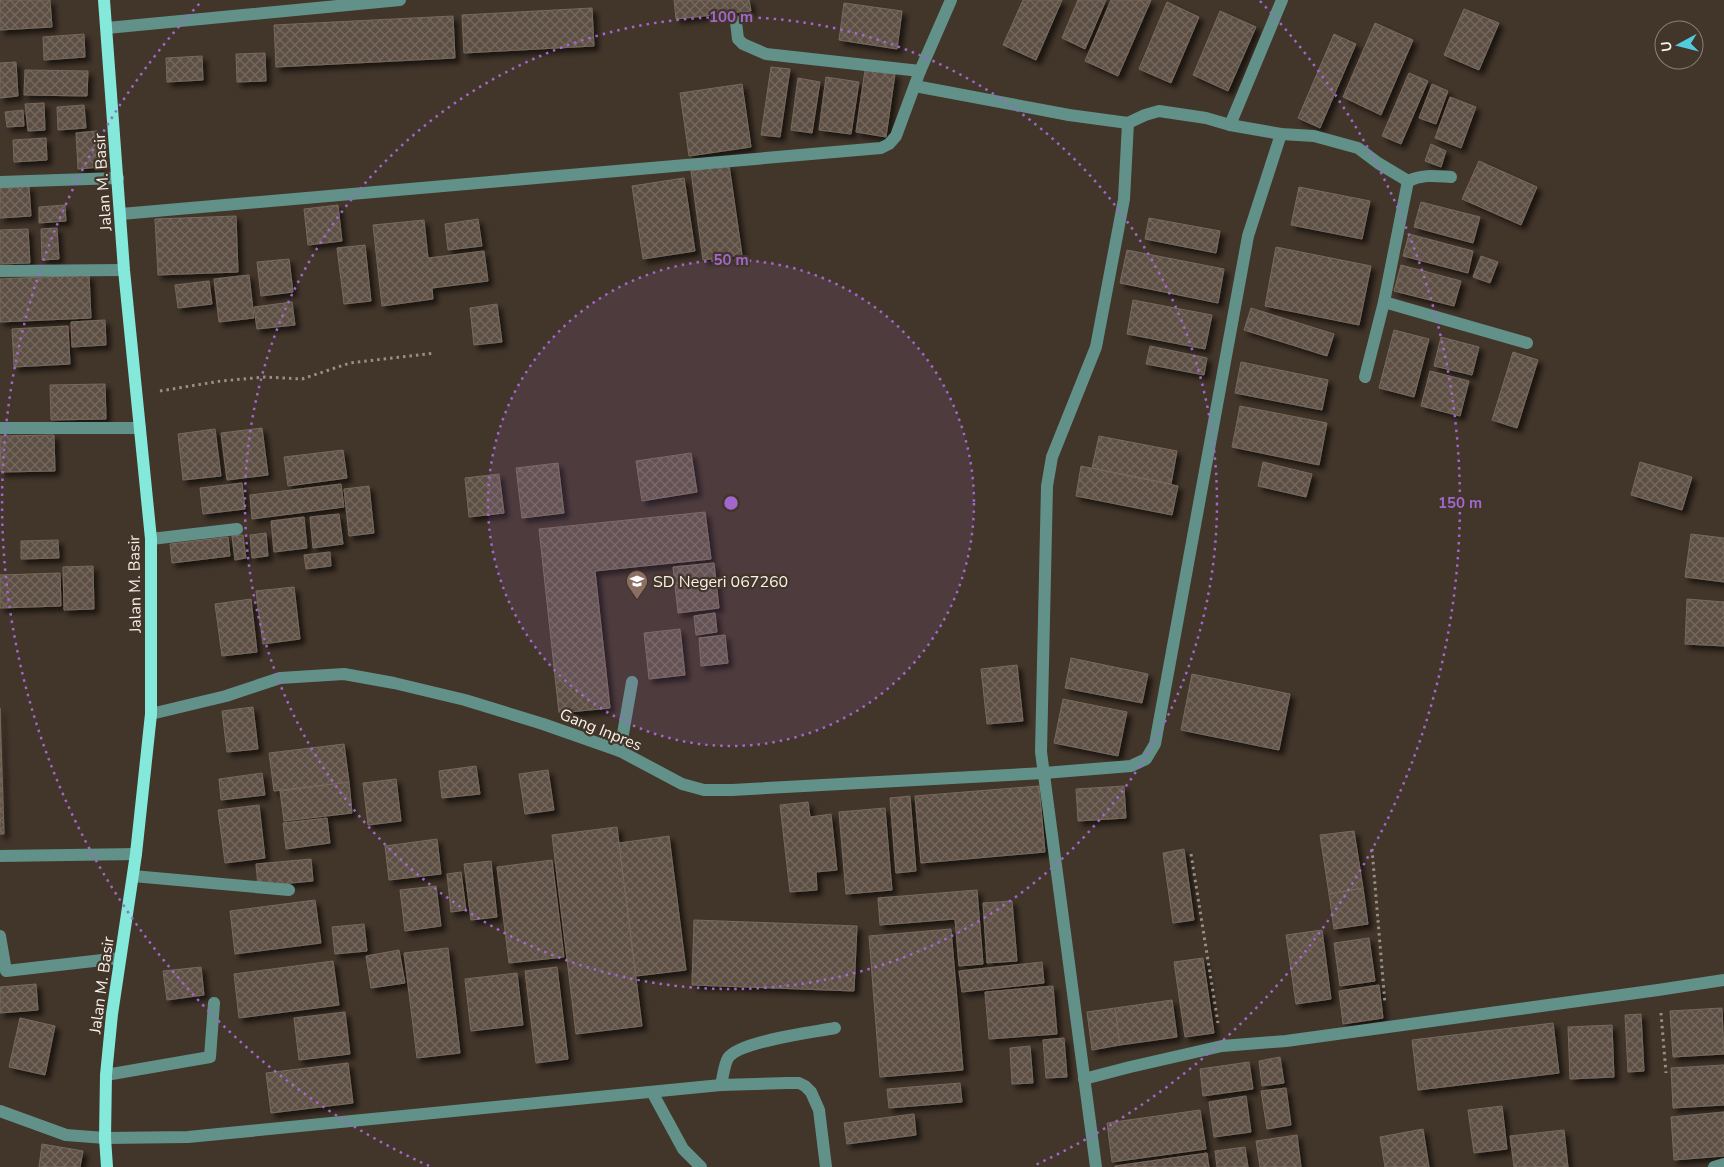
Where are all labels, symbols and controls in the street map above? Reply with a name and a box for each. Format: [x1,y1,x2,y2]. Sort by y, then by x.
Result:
text: 100 m [709,7,753,27]
north arrow [1654,20,1704,70]
text: U [1657,40,1677,53]
street label: Jalan M. Basir [89,132,117,233]
text: 50 m [713,250,749,270]
text: 150 m [1438,493,1482,513]
centre of rings [722,494,740,512]
street label: Jalan M. Basir [123,535,147,634]
school or university icon: SD Negeri 067260 [625,569,649,600]
place label: SD Negeri 067260 [653,571,788,593]
street label: Gang Inpres [556,703,645,756]
street label: Jalan M. Basir [84,935,120,1036]

